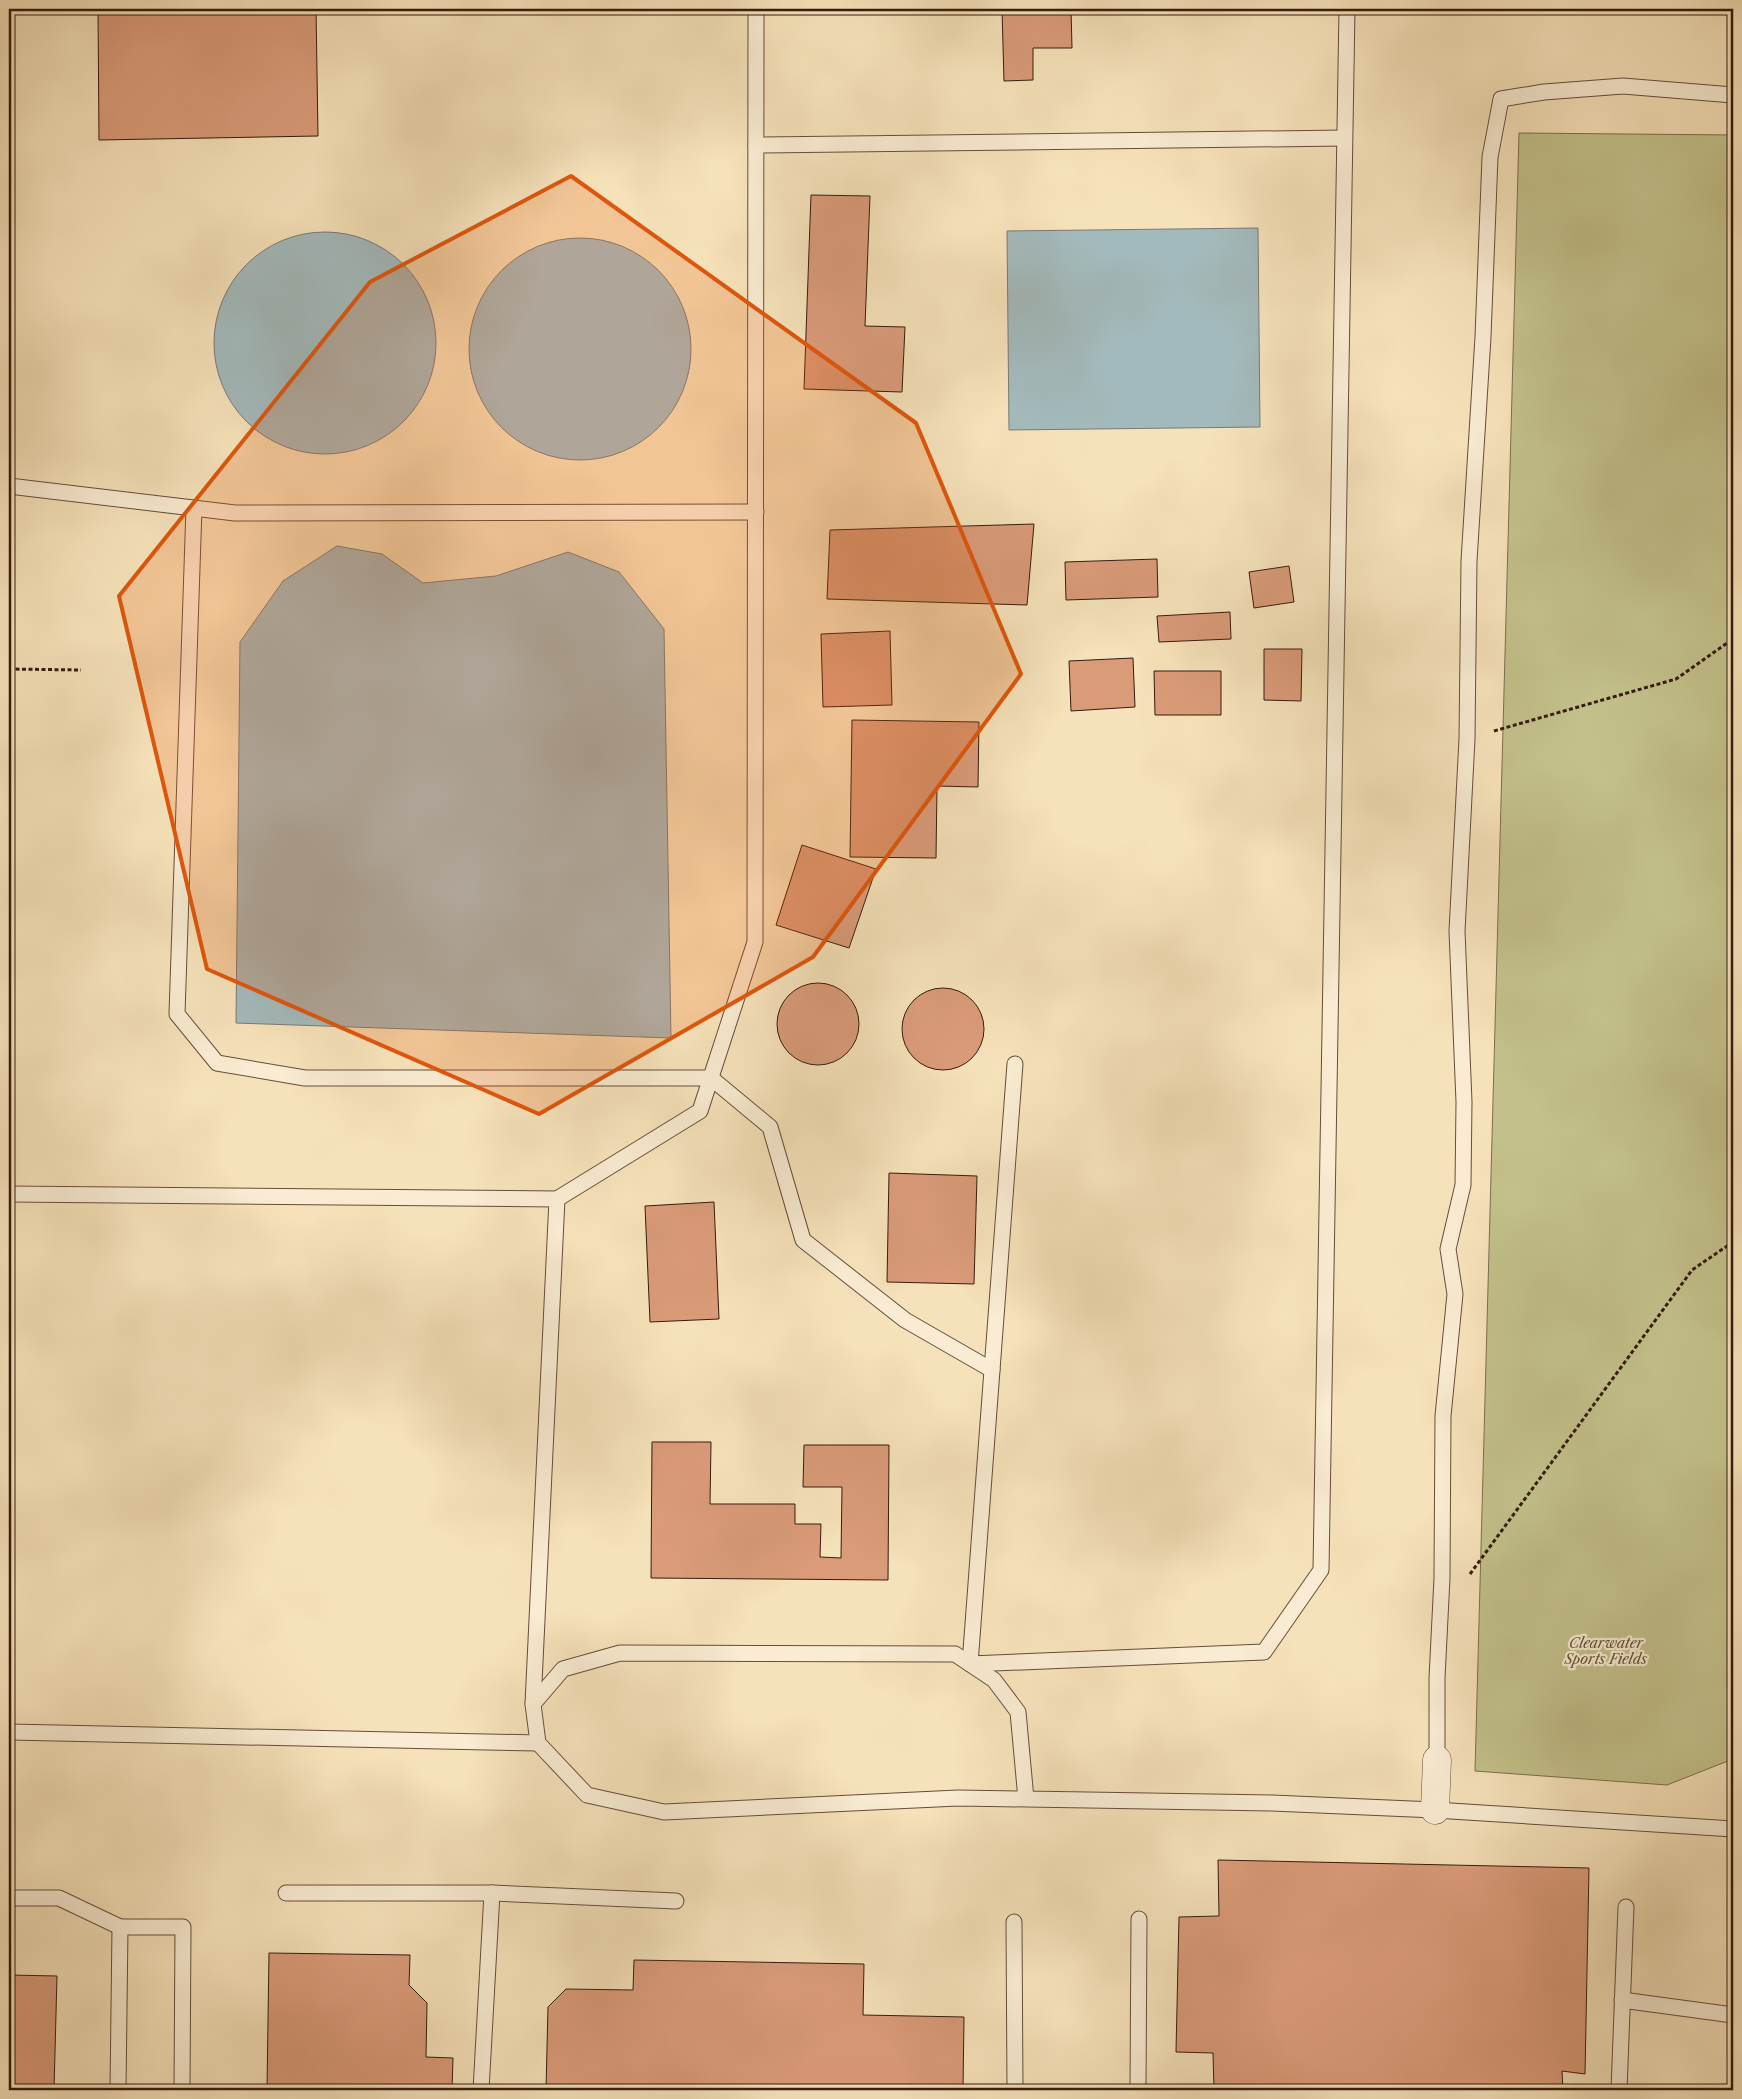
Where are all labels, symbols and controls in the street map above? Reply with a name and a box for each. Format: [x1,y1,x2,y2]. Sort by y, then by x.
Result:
park label: Clearwater Sports Fields [1564,1634,1648,1668]

